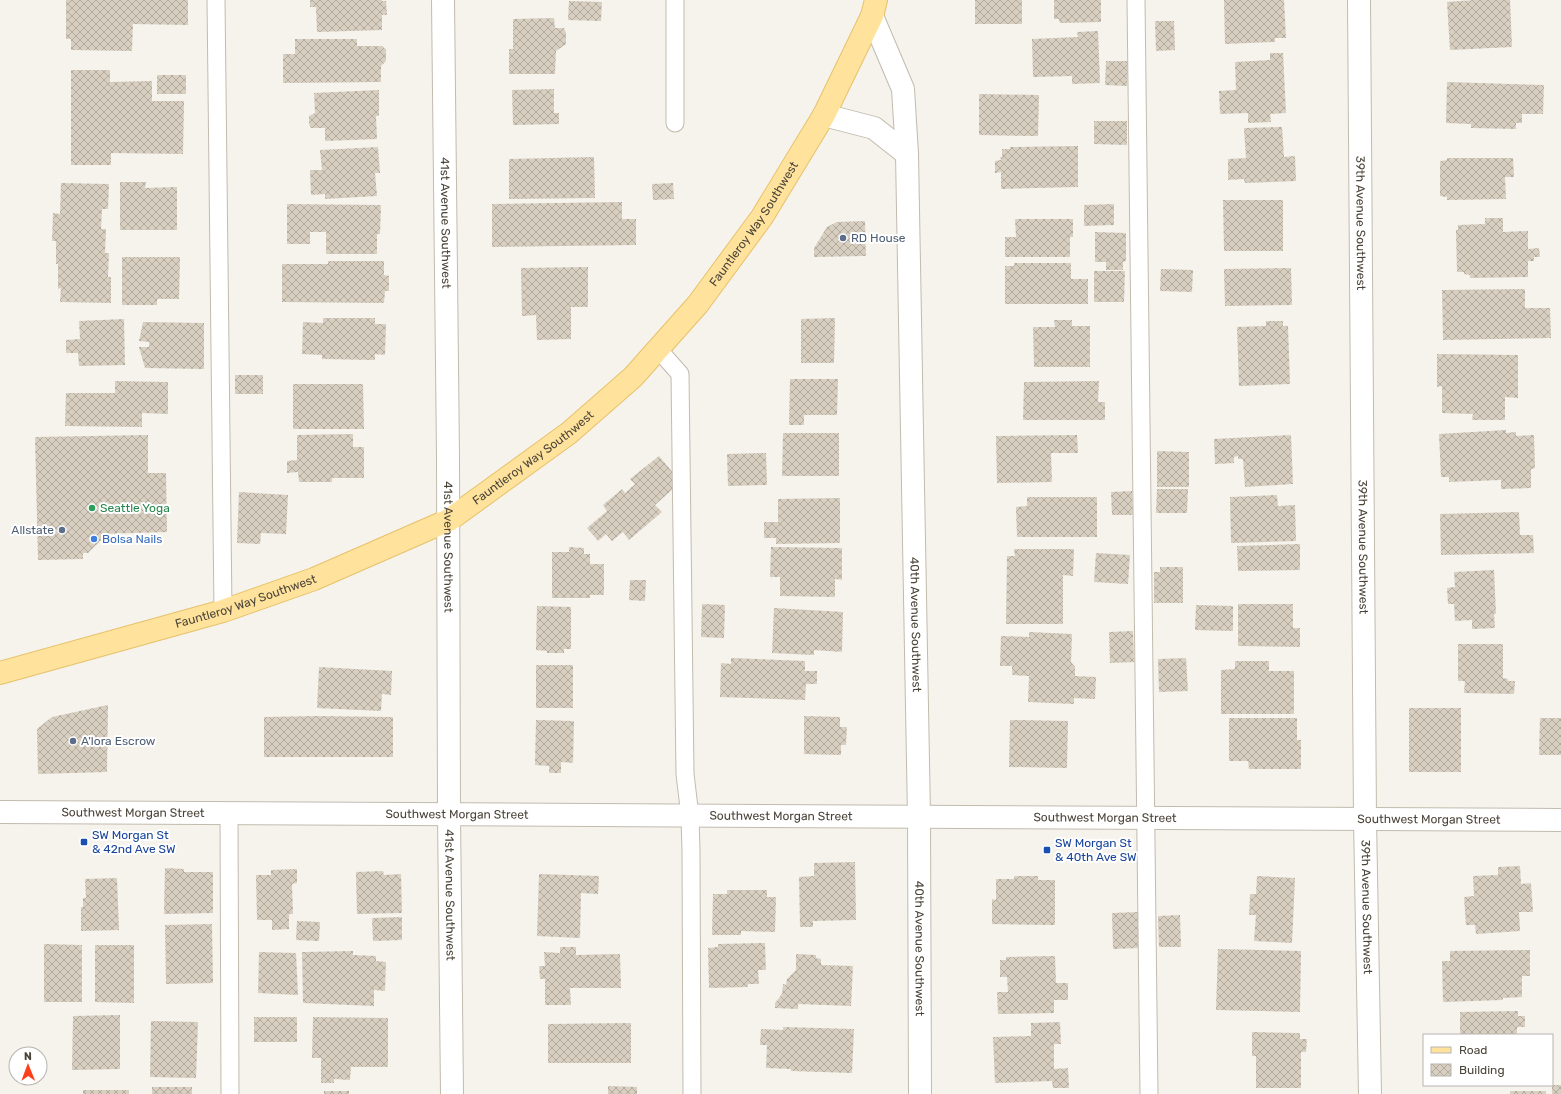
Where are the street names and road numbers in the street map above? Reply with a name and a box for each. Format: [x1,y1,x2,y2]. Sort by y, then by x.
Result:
street label: 39th Avenue Southwest [1353,156,1368,291]
street label: 41st Avenue Southwest [438,157,453,289]
street label: Fauntleroy Way Southwest [706,159,801,289]
street label: Fauntleroy Way Southwest [470,407,597,508]
street label: 39th Avenue Southwest [1356,480,1371,615]
street label: 41st Avenue Southwest [441,481,455,613]
street label: 40th Avenue Southwest [907,557,924,693]
street label: Fauntleroy Way Southwest [174,572,319,631]
street label: Southwest Morgan Street [61,805,205,820]
street label: Southwest Morgan Street [385,807,529,822]
street label: Southwest Morgan Street [709,809,853,823]
street label: Southwest Morgan Street [1033,810,1177,825]
street label: Southwest Morgan Street [1357,812,1501,827]
street label: 41st Avenue Southwest [442,829,458,961]
street label: 39th Avenue Southwest [1358,840,1375,975]
street label: 40th Avenue Southwest [912,881,927,1016]

